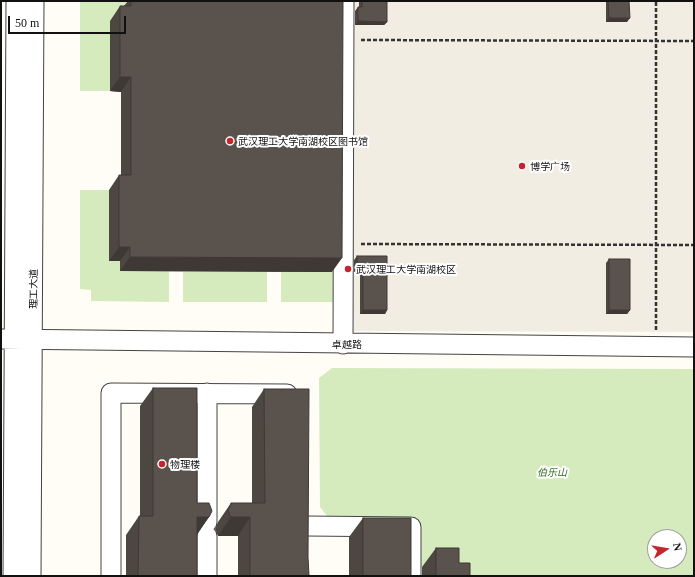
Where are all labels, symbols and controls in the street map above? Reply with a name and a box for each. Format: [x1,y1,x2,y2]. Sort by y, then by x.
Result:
scale bar [10,8,128,34]
text: 50 m [15,16,39,30]
place label: 武汉理工大学南湖校区图书馆 [238,135,368,147]
marker: 武汉理工大学南湖校区图书馆 [225,136,235,146]
place label: 博学广场 [530,160,570,172]
marker: 博学广场 [517,161,527,171]
place label: 武汉理工大学南湖校区 [356,263,456,275]
marker: 武汉理工大学南湖校区 [343,264,353,274]
street label: 理工大道 [27,269,39,309]
street label: 卓越路 [332,338,362,350]
place label: 物理楼 [170,458,200,470]
marker: 物理楼 [157,459,167,469]
park label: 伯乐山 [537,466,567,478]
north arrow [647,529,687,569]
text: N [671,542,684,552]

